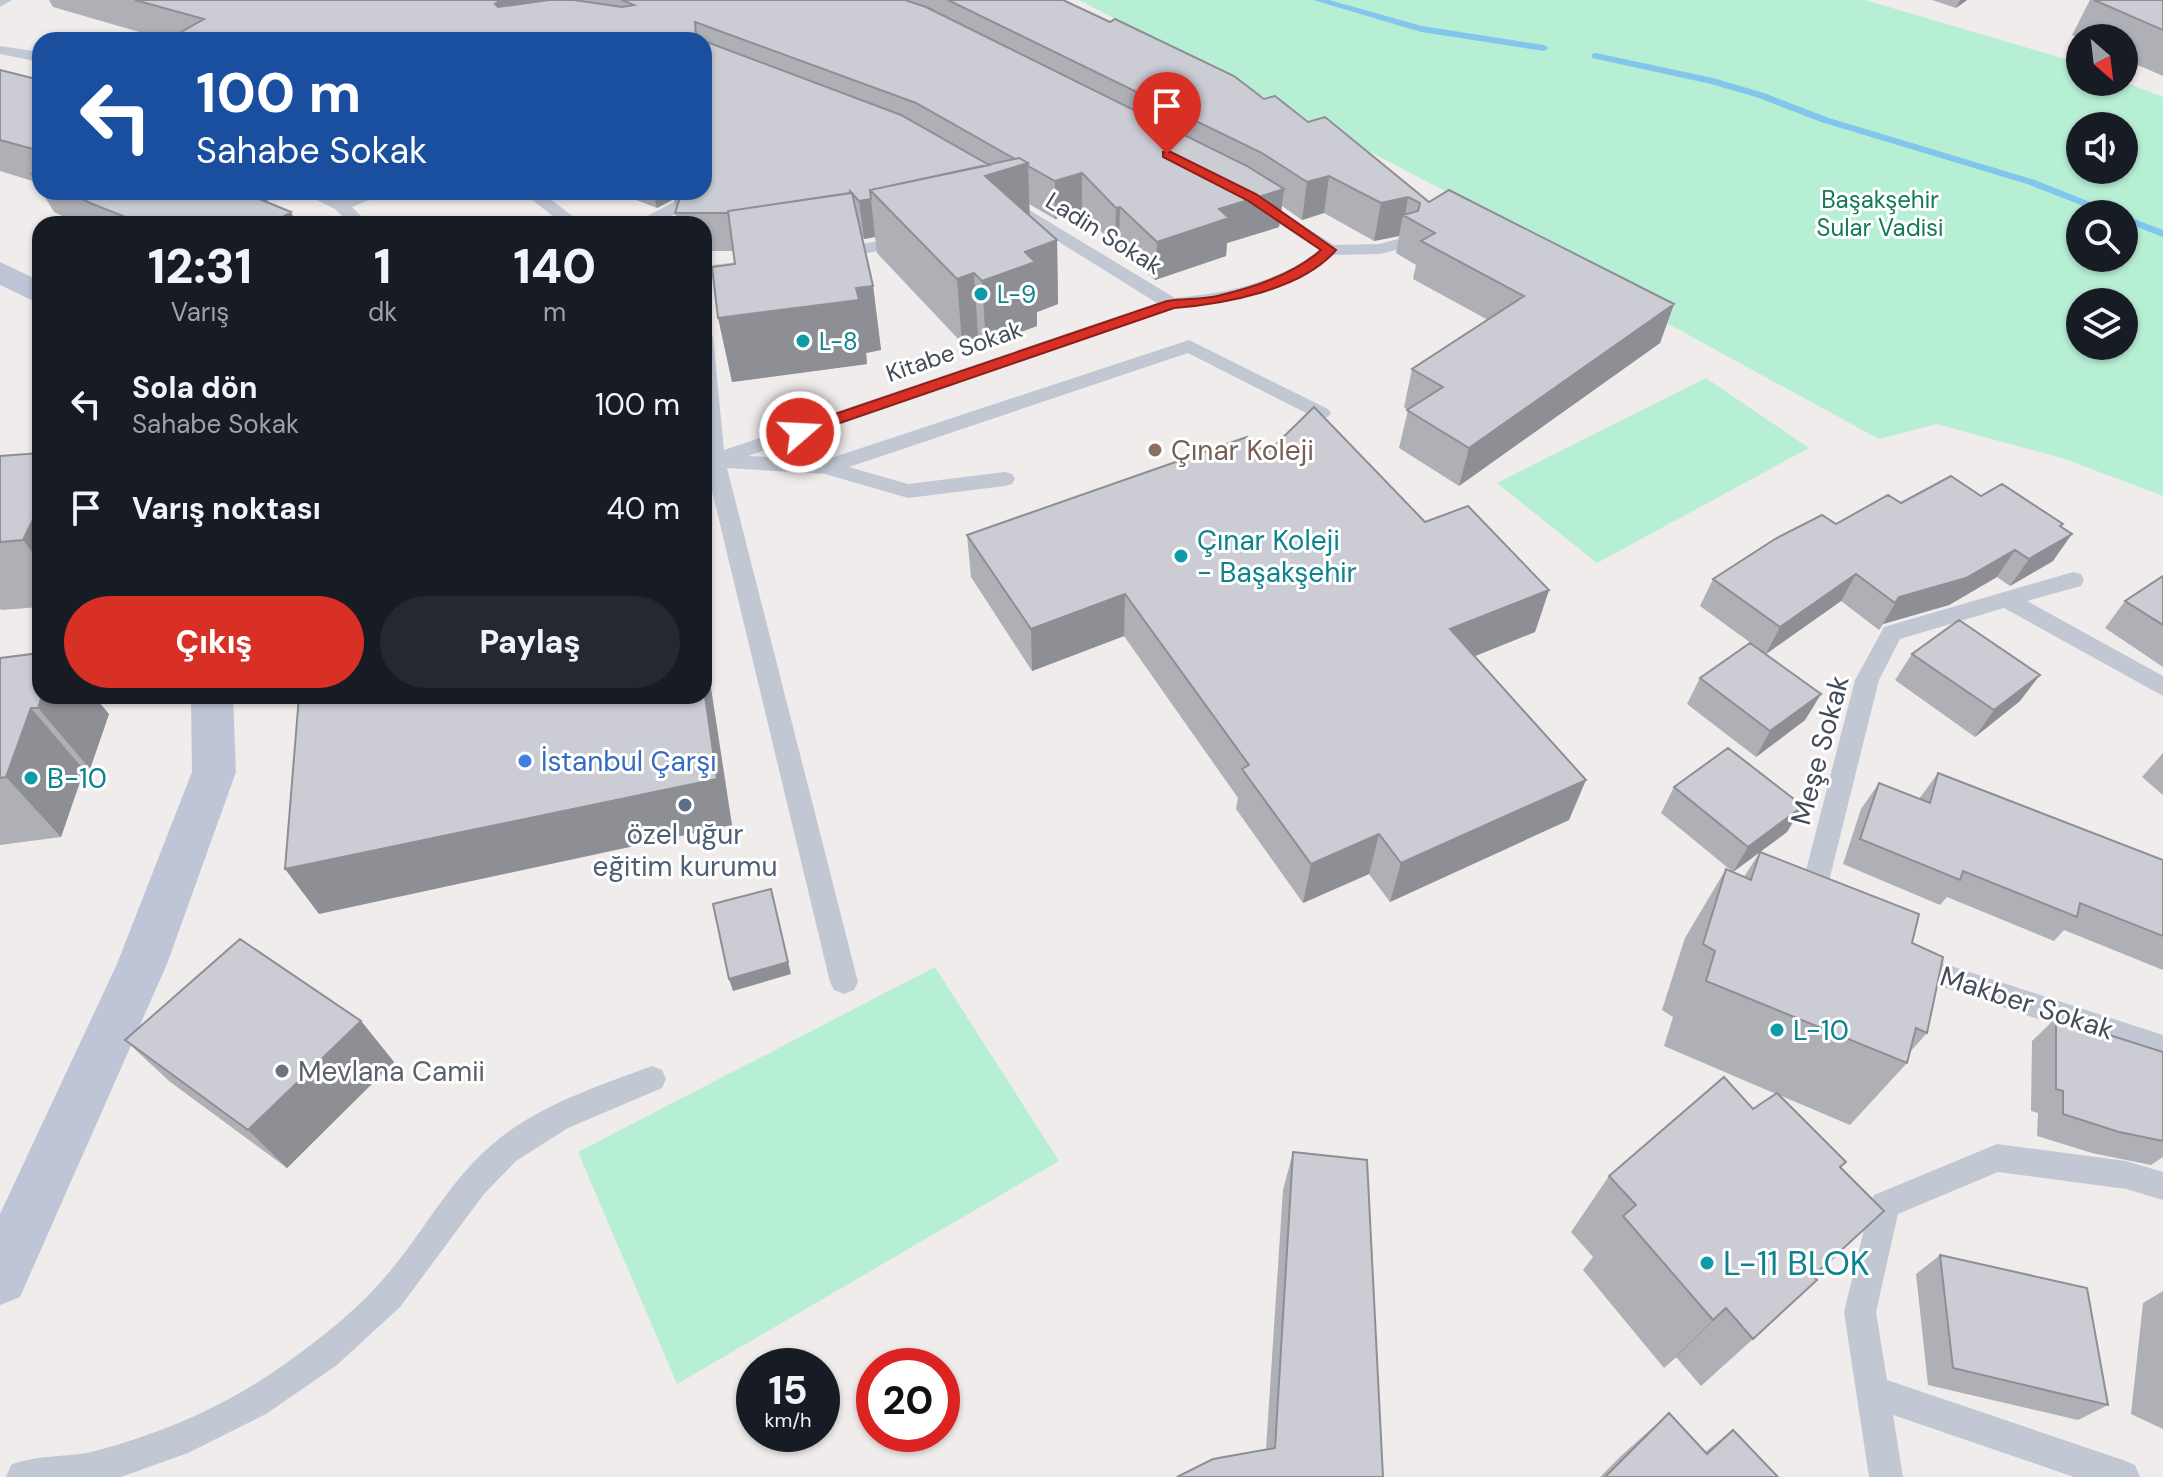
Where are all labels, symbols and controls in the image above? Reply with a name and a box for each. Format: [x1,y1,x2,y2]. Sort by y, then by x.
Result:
north arrow [2066,24,2138,96]
map controls [2066,24,2138,360]
text: 100 m [196,56,361,129]
icon: left [64,64,168,168]
pin [1133,72,1201,154]
icon: arrive [1145,84,1189,128]
button: sound [2066,112,2138,184]
text: Sahabe Sokak [196,127,427,174]
park label: Başakşehir Sular Vadisi [1817,184,1943,243]
street label: Ladin Sokak [1040,185,1168,281]
button: search [2066,200,2138,272]
text: 12:31 [148,235,252,298]
text: 1 [374,235,392,298]
text: 140 [513,235,596,298]
place label: L-9 [997,279,1036,310]
marker: L-9 [972,285,990,303]
button: layers [2066,288,2138,360]
text: Varış [171,295,229,329]
text: dk [368,295,397,329]
text: m [543,295,566,329]
street label: Kitabe Sokak [882,313,1026,389]
place label: L-8 [819,326,858,357]
marker: L-8 [794,332,812,350]
text: Sola dön [132,368,258,407]
icon: left [64,382,108,426]
text: 100 m [595,385,680,424]
position arrow [758,390,842,474]
text: Sahabe Sokak [132,407,299,441]
place label: Çınar Koleji [1171,432,1314,469]
marker: Çınar Koleji [1146,441,1164,459]
icon: arrive [64,486,108,530]
text: Varış noktası [132,489,321,528]
text: 40 m [607,489,680,528]
place label: Çınar Koleji - Başakşehir [1197,522,1357,591]
marker: Çınar Koleji - Başakşehir [1172,547,1190,565]
button: Çıkış [64,596,364,688]
button: Paylaş [380,596,680,688]
street label: Meşe Sokak [1782,671,1858,829]
place label: İstanbul Çarşı [541,743,717,780]
marker: İstanbul Çarşı [516,752,534,770]
place label: B-10 [47,760,107,797]
marker: B-10 [22,769,40,787]
marker: özel uğur eğitim kurumu [676,796,694,814]
place label: özel uğur eğitim kurumu [593,816,777,885]
street label: Makber Sokak [1936,958,2118,1048]
place label: L-10 [1793,1012,1849,1049]
marker: L-10 [1768,1021,1786,1039]
place label: Mevlana Camii [298,1053,485,1090]
marker: Mevlana Camii [273,1062,291,1080]
place label: L-11 BLOK [1723,1241,1870,1286]
marker: L-11 BLOK [1698,1254,1716,1272]
speed limit sign: 20 [856,1348,960,1452]
text: 15 [768,1364,808,1416]
text: km/h [764,1407,812,1433]

